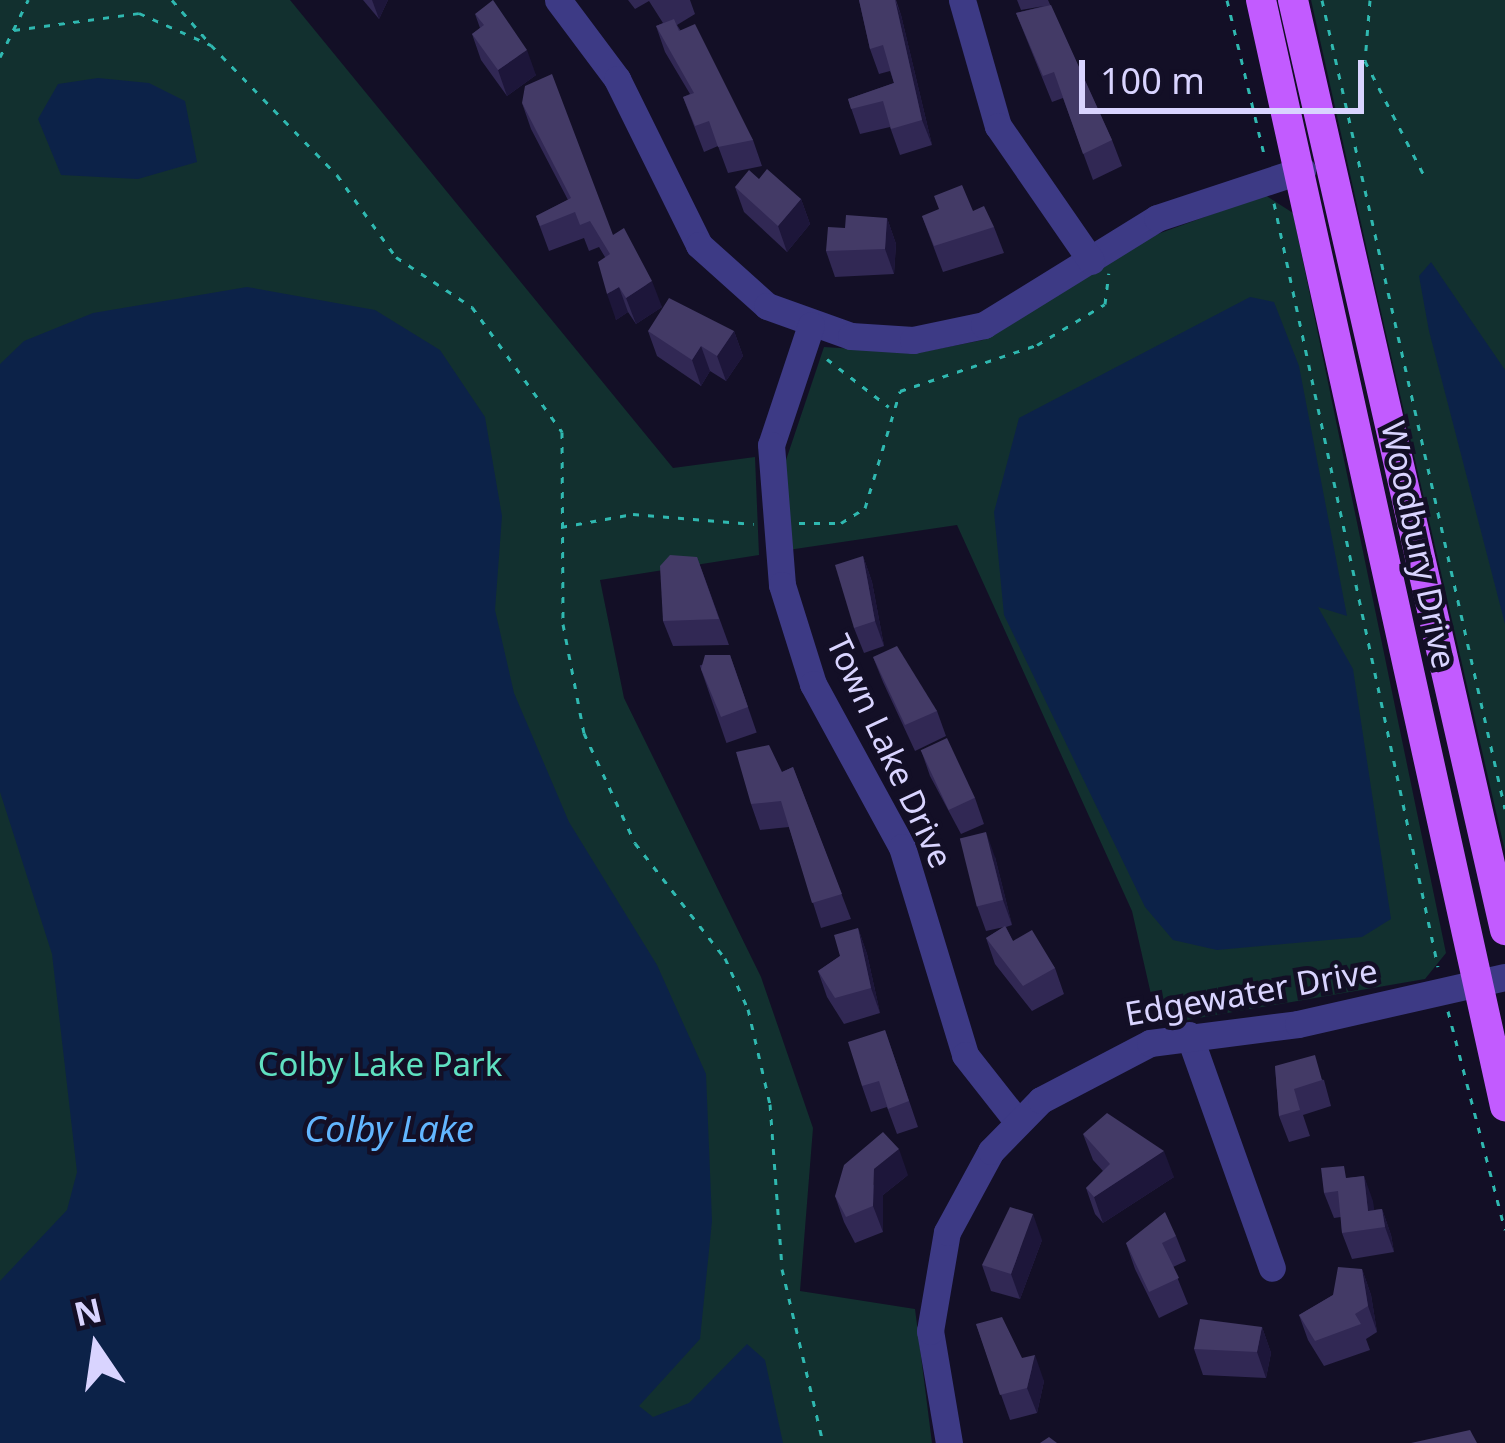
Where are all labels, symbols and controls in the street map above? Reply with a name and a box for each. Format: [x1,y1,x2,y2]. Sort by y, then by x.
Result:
scale bar [1085,36,1370,110]
text: 100 m [1100,56,1205,105]
street label: Woodbury Drive [1373,418,1465,672]
street label: Town Lake Drive [819,628,961,874]
street label: Edgewater Drive [1122,950,1380,1034]
park label: Colby Lake Park [258,1044,502,1084]
water label: Colby Lake [304,1107,474,1151]
text: N [70,1286,106,1336]
north arrow [36,1287,156,1407]

